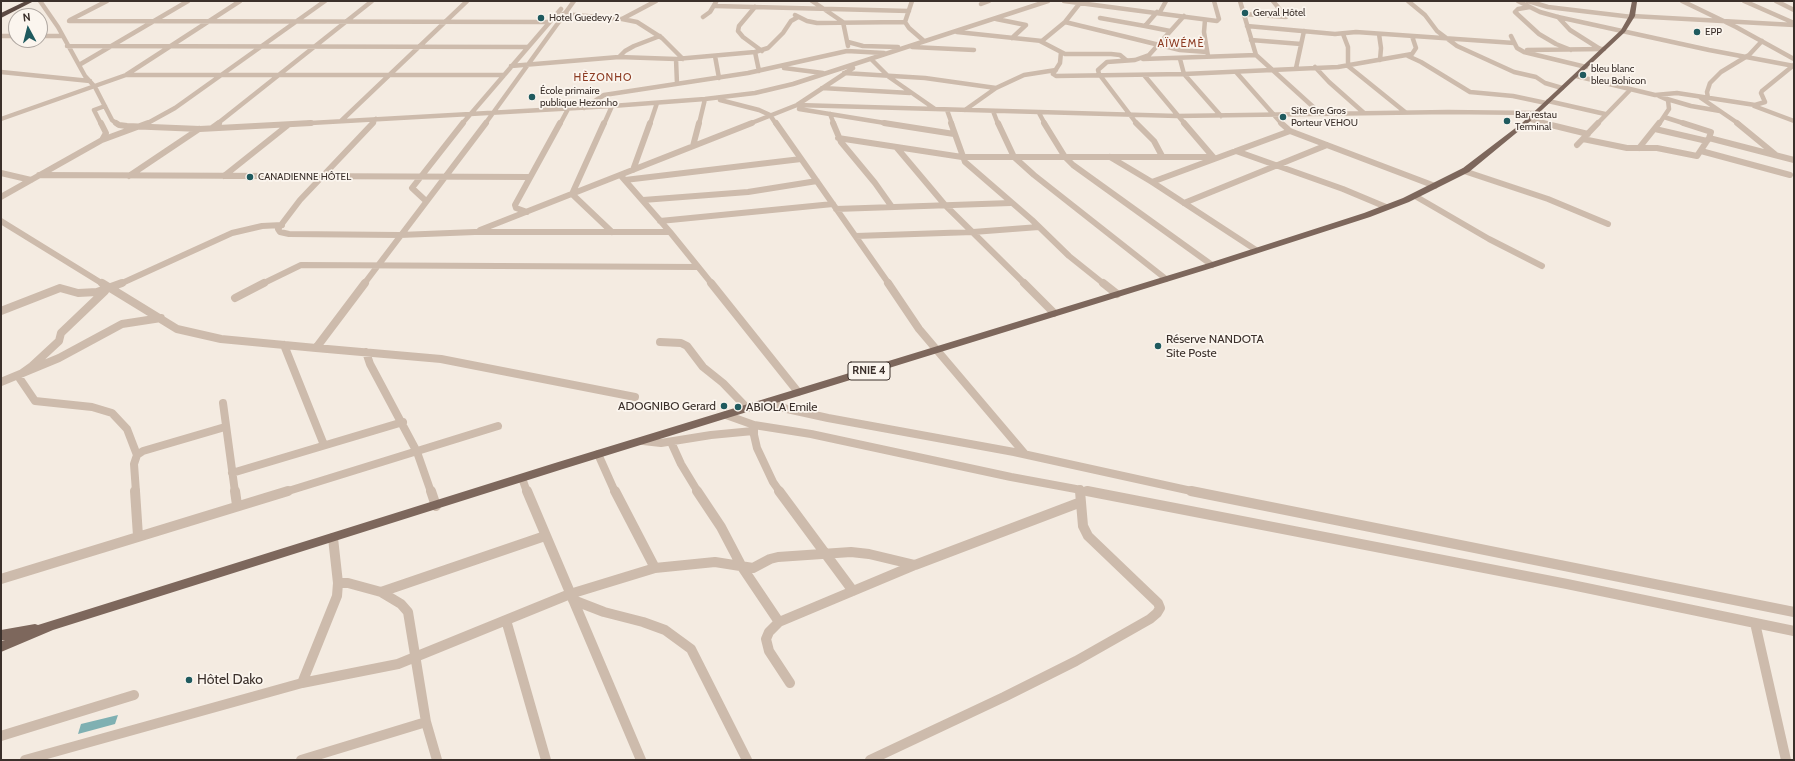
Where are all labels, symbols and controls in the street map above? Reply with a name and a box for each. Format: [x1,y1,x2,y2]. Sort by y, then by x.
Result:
place label: Gerval Hôtel [1253,7,1305,19]
north arrow [8,8,48,48]
marker: Gerval Hôtel [1240,8,1250,18]
text: N [22,10,31,25]
place label: Hotel Guedevy 2 [549,12,620,24]
marker: Hotel Guedevy 2 [536,13,546,23]
place label: EPP [1705,26,1722,38]
marker: EPP [1692,27,1702,37]
district label: AÏWÉMÈ [1157,37,1205,51]
place label: bleu blanc bleu Bohicon [1591,63,1646,86]
marker: bleu blanc bleu Bohicon [1578,70,1588,80]
district label: HÈZONHO [573,71,633,85]
place label: École primaire publique Hezonho [540,85,618,108]
marker: École primaire publique Hezonho [527,92,537,102]
place label: Site Gre Gros Porteur VEHOU [1291,105,1358,128]
place label: Bar restau Terminal [1515,109,1557,132]
marker: Site Gre Gros Porteur VEHOU [1278,112,1288,122]
marker: Bar restau Terminal [1502,116,1512,126]
place label: CANADIENNE HÔTEL [258,171,351,183]
marker: CANADIENNE HÔTEL [245,172,255,182]
place label: Réserve NANDOTA Site Poste [1166,332,1264,360]
marker: Réserve NANDOTA Site Poste [1153,341,1163,351]
road number: RNIE 4 [848,362,890,380]
place label: ADOGNIBO Gerard [618,399,716,413]
place label: ABIOLA Emile [746,400,817,414]
marker: ADOGNIBO Gerard [719,401,729,411]
marker: ABIOLA Emile [733,402,743,412]
place label: Hôtel Dako [197,672,263,688]
marker: Hôtel Dako [184,675,194,685]

